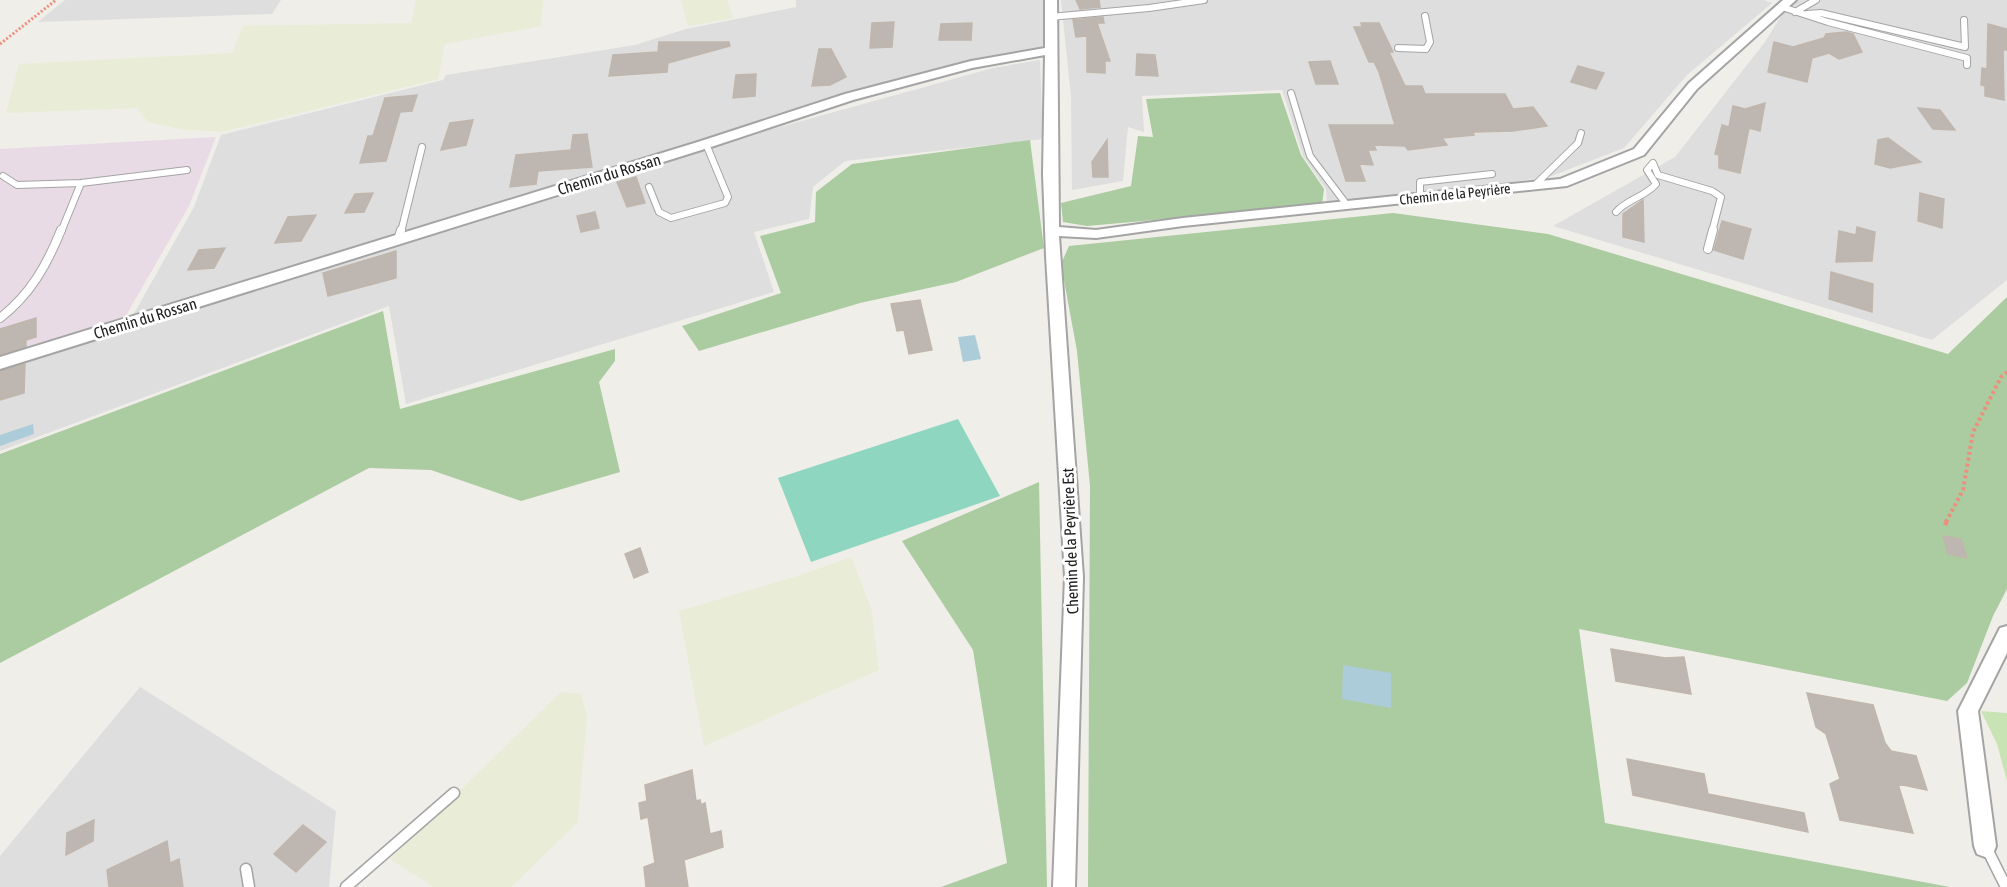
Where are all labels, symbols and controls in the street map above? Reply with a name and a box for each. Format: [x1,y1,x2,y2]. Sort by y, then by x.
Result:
street label: Chemin du Rossan [555,150,663,198]
street label: Chemin de la Peyrière [1399,180,1511,208]
street label: Chemin du Rossan [91,294,199,342]
street label: Chemin de la Peyrière Est [1058,467,1083,615]

